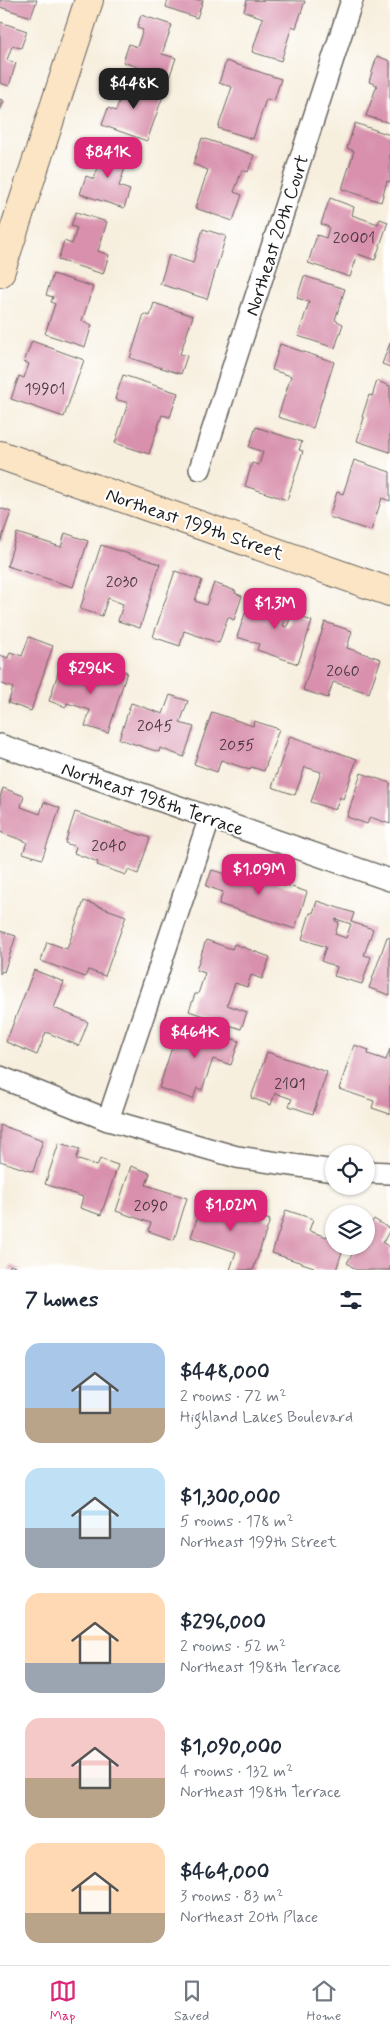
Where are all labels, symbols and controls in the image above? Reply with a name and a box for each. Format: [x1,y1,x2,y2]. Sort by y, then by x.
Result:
pin: $448K [99,68,169,110]
text: $448K [110,73,158,94]
pin: $841K [73,136,143,179]
text: $841K [85,142,131,163]
street label: Northeast 20th Court [240,152,315,319]
house number: 20001 [333,228,375,249]
house number: 19901 [25,379,65,400]
street label: Northeast 199th Street [102,482,287,567]
house number: 2030 [106,572,138,593]
pin: $1.3M [240,588,310,630]
text: $1.3M [254,593,296,614]
pin: $296K [56,652,126,695]
text: $296K [68,658,114,679]
house number: 2060 [326,661,360,682]
house number: 2045 [137,716,173,737]
house number: 2055 [219,735,255,756]
street label: Northeast 198th Terrace [58,756,247,842]
house number: 2040 [91,836,127,857]
pin: $1.09M [218,854,300,896]
text: $1.09M [233,859,285,880]
pin: $464K [160,1016,230,1059]
text: $464K [171,1022,219,1043]
house number: 2101 [274,1074,306,1095]
map controls [325,1145,375,1255]
button: locate [325,1145,375,1195]
pin: $1.02M [190,1190,272,1232]
text: $1.02M [205,1195,257,1216]
house number: 2090 [134,1196,168,1217]
button: layers [325,1205,375,1255]
text: 7 homes [25,1286,98,1314]
icon: filters [337,1286,365,1314]
text: $448,000 [180,1358,270,1386]
icon: home [65,1363,125,1423]
text: 2 rooms · 72 m² [180,1386,286,1407]
text: Highland Lakes Boulevard [180,1407,353,1428]
text: $1,300,000 [180,1483,280,1511]
icon: home [65,1488,125,1548]
text: 5 rooms · 178 m² [180,1511,294,1532]
text: Northeast 199th Street [180,1532,337,1553]
text: $296,000 [180,1608,266,1636]
icon: home [65,1613,125,1673]
text: 2 rooms · 52 m² [180,1636,286,1657]
text: Northeast 198th Terrace [180,1657,341,1678]
text: $1,090,000 [180,1733,282,1761]
icon: home [65,1738,125,1798]
text: 4 rooms · 132 m² [180,1761,293,1782]
text: Northeast 198th Terrace [180,1782,341,1803]
text: $464,000 [180,1858,269,1886]
icon: home [65,1863,125,1923]
text: 3 rooms · 83 m² [180,1886,283,1907]
text: Northeast 20th Place [180,1907,318,1928]
tab: Map [49,1977,77,2025]
tab: Saved [174,1977,209,2025]
tab: Home [307,1977,341,2025]

